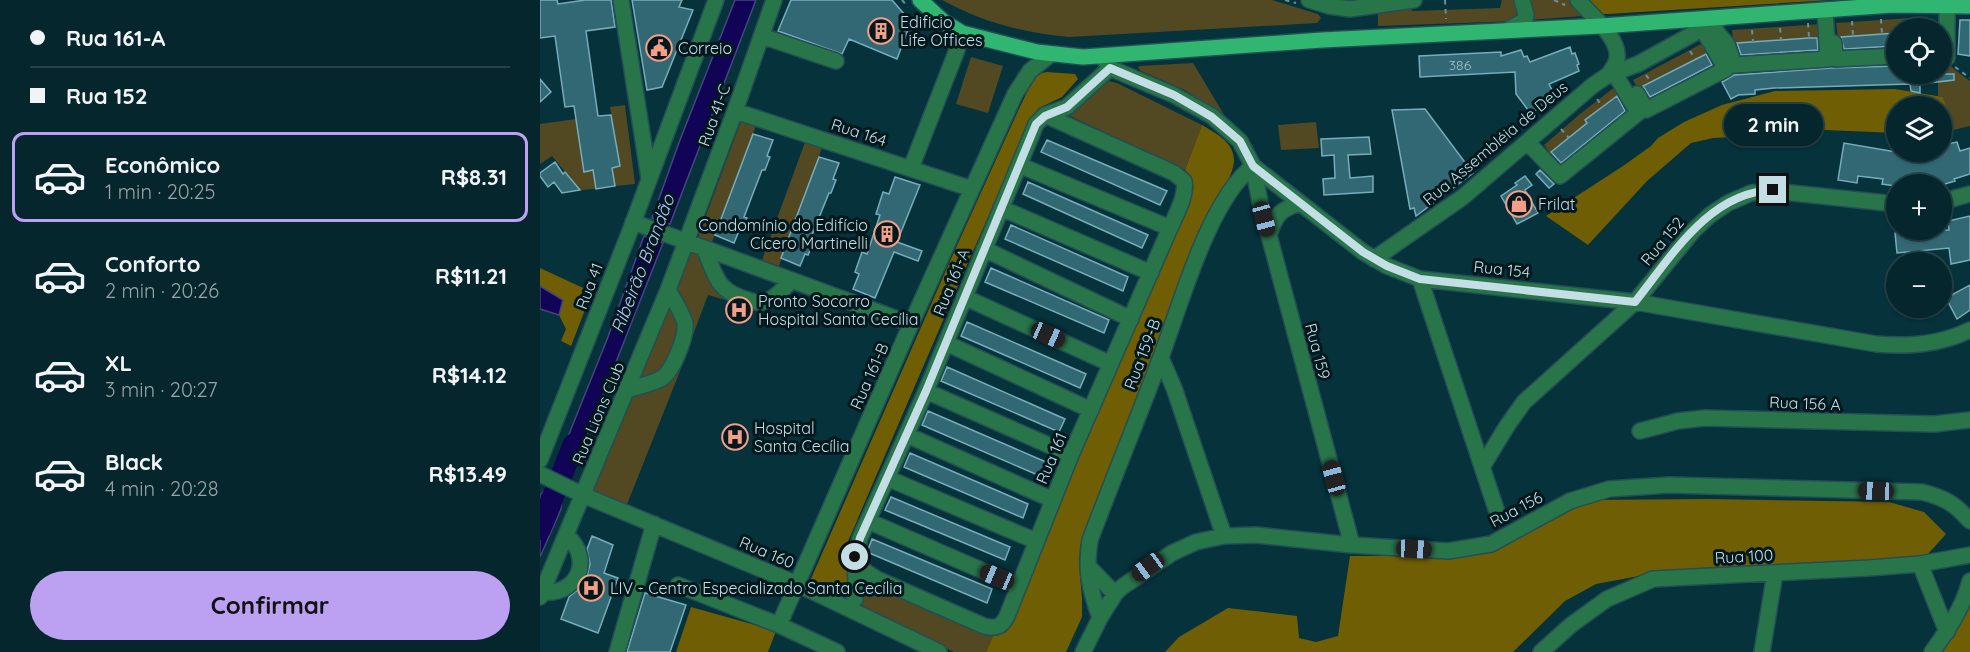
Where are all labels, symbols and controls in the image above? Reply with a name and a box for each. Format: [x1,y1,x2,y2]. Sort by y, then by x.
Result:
place label: Edificio Life Offices [900,12,983,50]
building icon: Edificio Life Offices [866,16,896,46]
map controls [1886,18,1952,318]
button: locate [1886,18,1952,84]
text: Rua 161-A [66,24,165,52]
public building icon: Correio [644,33,674,63]
place label: Correio [678,38,732,58]
house number: 386 [1449,56,1472,74]
street label: Rua Assembléia de Deus [1419,77,1571,209]
street label: Rua 41-C [694,81,734,149]
text: Rua 152 [66,82,148,110]
button: layers [1886,96,1952,162]
callout: 2 min [1724,103,1822,145]
text: 2 min [1747,112,1800,137]
street label: Rua 164 [829,114,889,150]
icon: car [33,150,87,204]
text: Econômico [105,151,220,179]
text: R$8.31 [441,163,507,191]
button: + [1886,174,1952,240]
route end [1759,176,1786,203]
text: 1 min · 20:25 [105,179,215,204]
shop icon: Frilat [1504,189,1534,219]
water label: Ribeirão Brandão [606,190,680,336]
place label: Frilat [1538,194,1575,214]
car [1251,199,1277,239]
street label: Rua 152 [1636,213,1688,269]
place label: Condomínio do Edifício Cícero Martinelli [698,215,868,253]
building icon: Condomínio do Edifício Cícero Martinelli [872,219,902,249]
street label: Rua 161-A [928,245,974,319]
icon: car [33,249,87,303]
text: Conforto [105,250,200,278]
button: − [1886,252,1952,318]
street label: Rua 154 [1473,256,1531,282]
street label: Rua 41 [571,260,607,312]
text: R$11.21 [435,262,507,290]
text: 2 min · 20:26 [105,278,219,303]
place label: Pronto Socorro Hospital Santa Cecília [758,291,918,329]
hospital icon: Pronto Socorro Hospital Santa Cecília [724,295,754,325]
street label: Rua 159-B [1119,316,1165,392]
car [1028,319,1068,351]
street label: Rua 159 [1301,321,1335,381]
street label: Rua 161-B [845,340,893,412]
icon: car [33,348,87,402]
text: XL [105,349,132,377]
street label: Rua Lions Club [567,359,629,467]
text: R$14.12 [432,361,507,389]
text: 3 min · 20:27 [105,377,218,402]
street label: Rua 156 A [1769,392,1841,414]
place label: Hospital Santa Cecília [754,418,849,456]
hospital icon: Hospital Santa Cecília [720,422,750,452]
street label: Rua 161 [1031,429,1071,487]
icon: car [33,447,87,501]
text: Black [105,448,163,476]
car [1321,458,1347,498]
text: R$13.49 [429,460,507,488]
text: 4 min · 20:28 [105,476,219,501]
car [1858,481,1894,501]
street label: Rua 156 [1486,487,1546,531]
street label: Rua 160 [736,532,798,572]
car [1396,539,1432,559]
route start [841,543,868,570]
street label: Rua 100 [1714,544,1774,568]
car [1128,549,1168,585]
car [977,562,1017,592]
button: Confirmar [30,571,510,640]
hospital icon: LIV - Centro Especializado Santa Cecília [576,573,606,603]
place label: LIV - Centro Especializado Santa Cecília [610,578,902,598]

